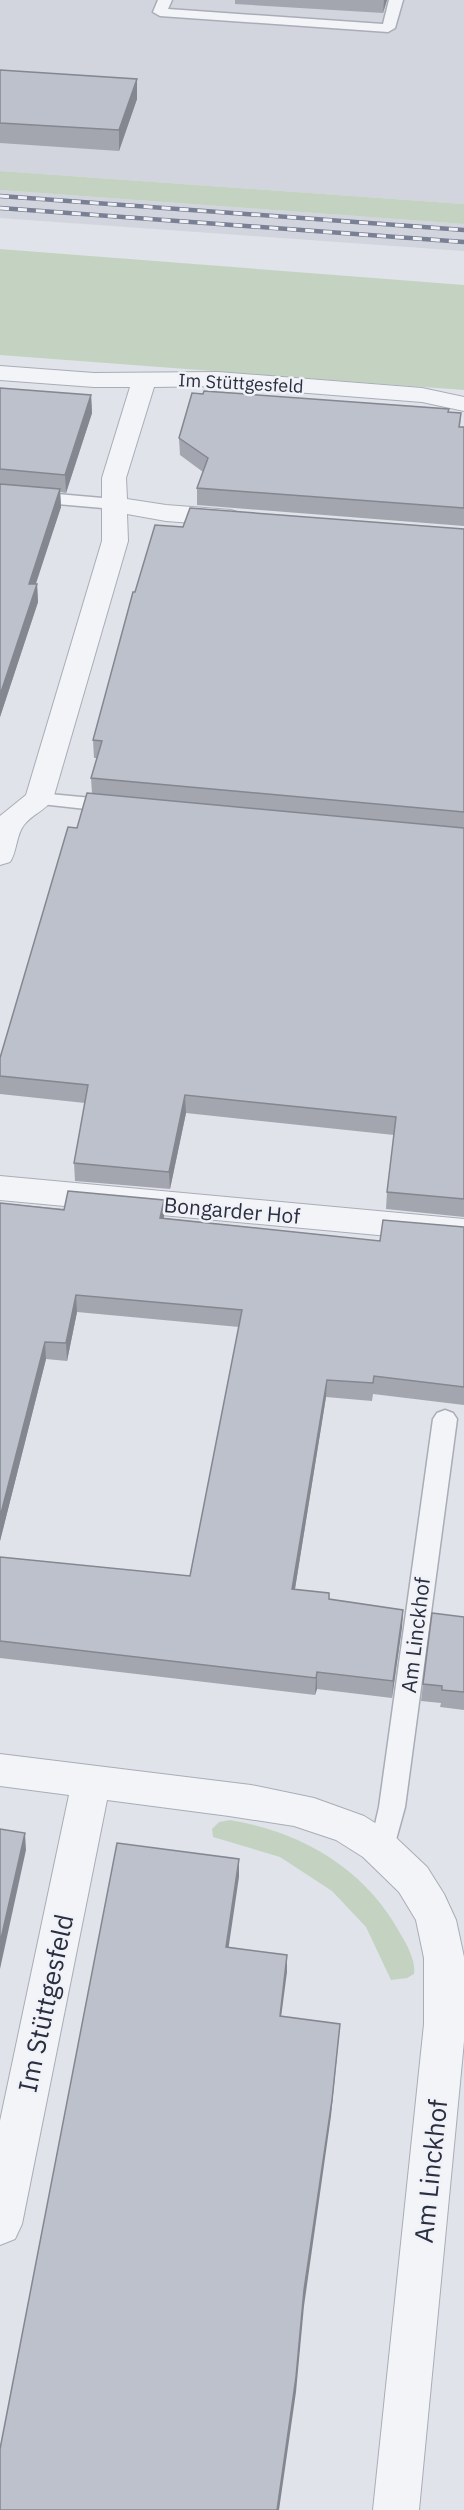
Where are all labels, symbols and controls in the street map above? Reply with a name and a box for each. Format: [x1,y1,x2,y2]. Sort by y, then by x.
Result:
street label: Im Stüttgesfeld [178,368,304,398]
street label: Bongarder Hof [163,1190,302,1230]
street label: Am Linckhof [394,1575,436,1694]
street label: Im Stüttgesfeld [10,1911,80,2095]
street label: Am Linckhof [406,2098,454,2244]

